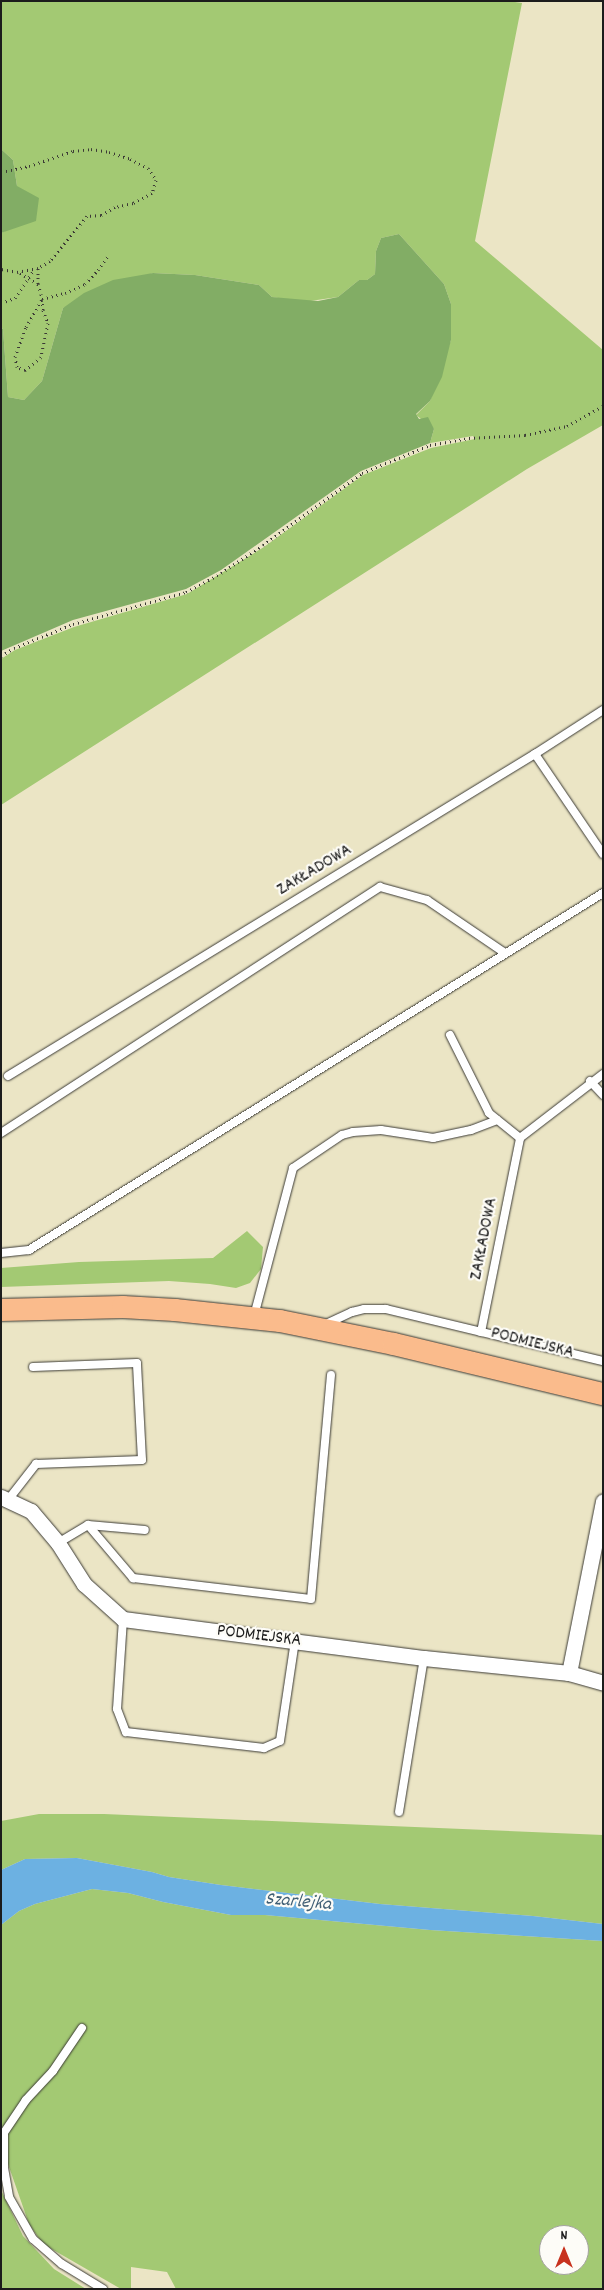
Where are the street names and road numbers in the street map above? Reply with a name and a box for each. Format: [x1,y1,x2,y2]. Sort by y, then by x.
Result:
street label: ZAKŁADOWA [274,840,356,902]
street label: ZAKŁADOWA [466,1196,504,1282]
street label: PODMIEJSKA [488,1323,576,1365]
street label: PODMIEJSKA [216,1621,302,1653]

